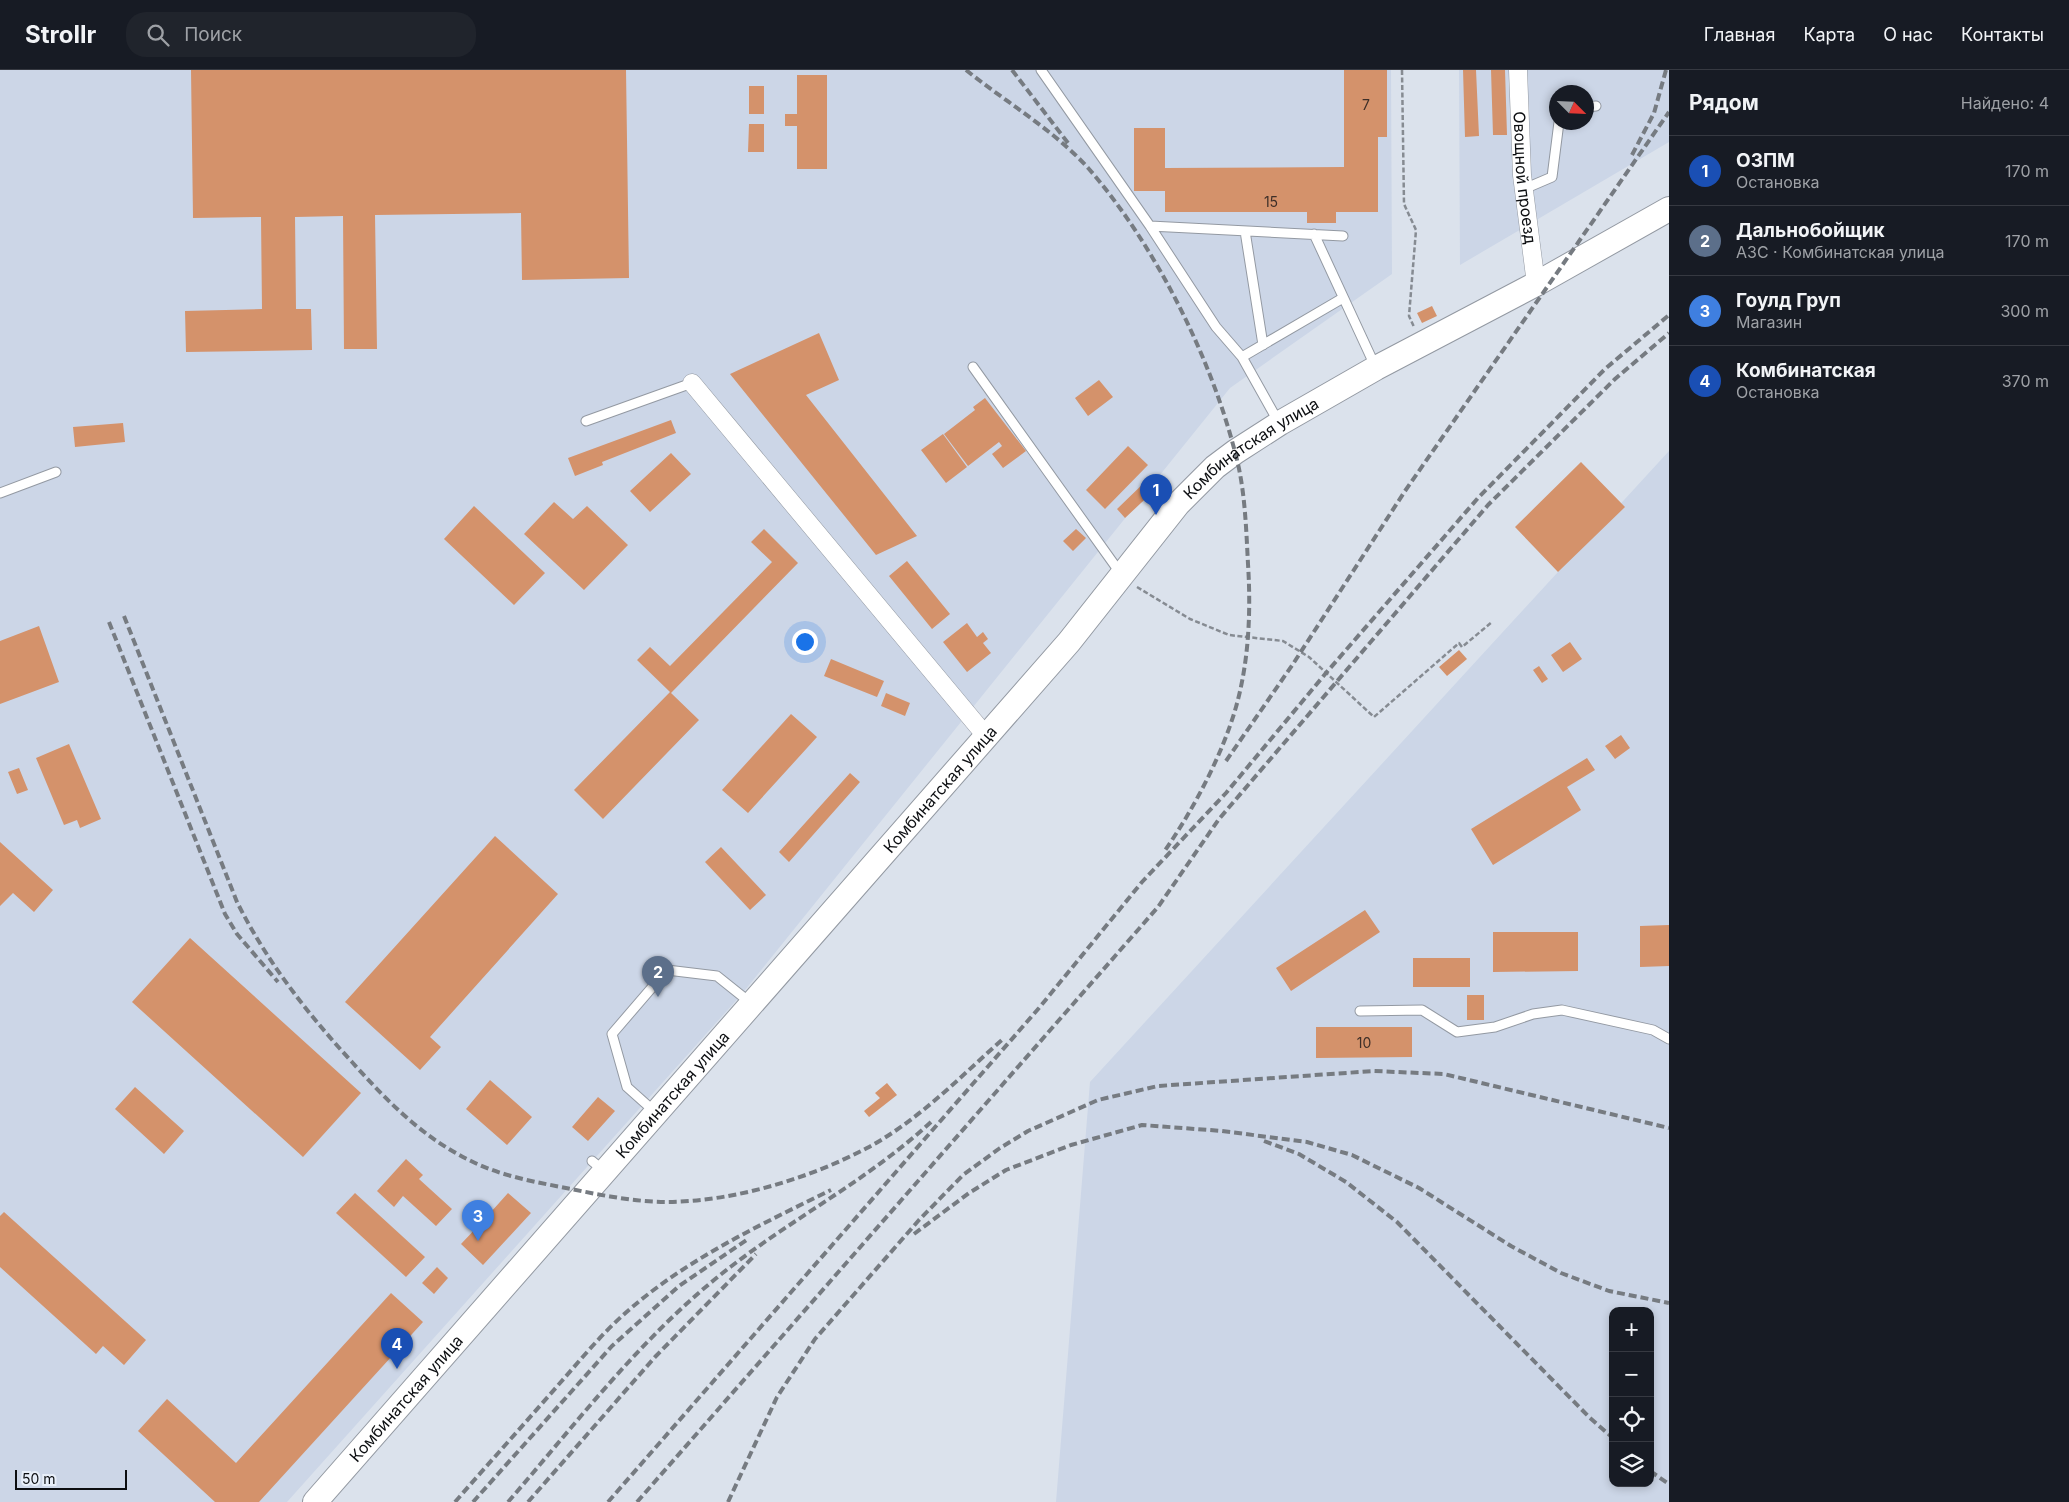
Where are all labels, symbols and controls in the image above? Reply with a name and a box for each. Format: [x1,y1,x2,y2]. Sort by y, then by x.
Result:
search box [126,12,476,57]
text: Strollr [25,20,96,49]
icon: search [144,21,172,49]
text: Поиск [184,23,242,46]
text: Главная [1704,24,1775,45]
text: Карта [1803,24,1855,45]
text: О нас [1883,24,1933,45]
text: Контакты [1961,24,2044,45]
north arrow [1549,85,1594,130]
text: Рядом [1689,90,1759,115]
text: Найдено: 4 [1961,93,2049,113]
house number: 7 [1362,96,1370,113]
street label: Овощной проезд [1510,111,1541,245]
text: ОЗПМ [1736,149,1795,172]
text: 1 [1702,161,1708,181]
text: 170 m [2005,161,2049,181]
text: Остановка [1736,172,1820,192]
house number: 15 [1264,193,1278,210]
text: Дальнобойщик [1736,219,1885,242]
text: 2 [1700,231,1710,251]
text: 170 m [2005,231,2049,251]
text: АЗС · Комбинатская улица [1736,242,1944,262]
text: Гоулд Груп [1736,289,1841,312]
text: 3 [1700,301,1710,321]
text: 300 m [2000,301,2049,321]
text: Магазин [1736,312,1802,332]
text: Комбинатская [1736,359,1876,382]
text: 4 [1700,371,1710,391]
text: 370 m [2002,371,2049,391]
text: Остановка [1736,382,1820,402]
street label: Комбинатская улица [1179,393,1322,503]
pin: 1 [1140,474,1172,515]
your location [792,629,818,655]
street label: Комбинатская улица [879,722,1001,857]
pin: 2 [642,956,674,997]
street label: Комбинатская улица [611,1027,733,1162]
house number: 10 [1357,1034,1371,1051]
pin: 3 [462,1200,494,1241]
map controls [1609,1307,1654,1487]
button: + [1609,1307,1654,1352]
pin: 4 [381,1328,413,1369]
street label: Комбинатская улица [345,1331,467,1466]
button: − [1609,1352,1654,1397]
button: locate [1609,1397,1654,1442]
button: layers [1609,1442,1654,1487]
scale bar [15,1467,128,1490]
text: 50 m [22,1470,56,1487]

